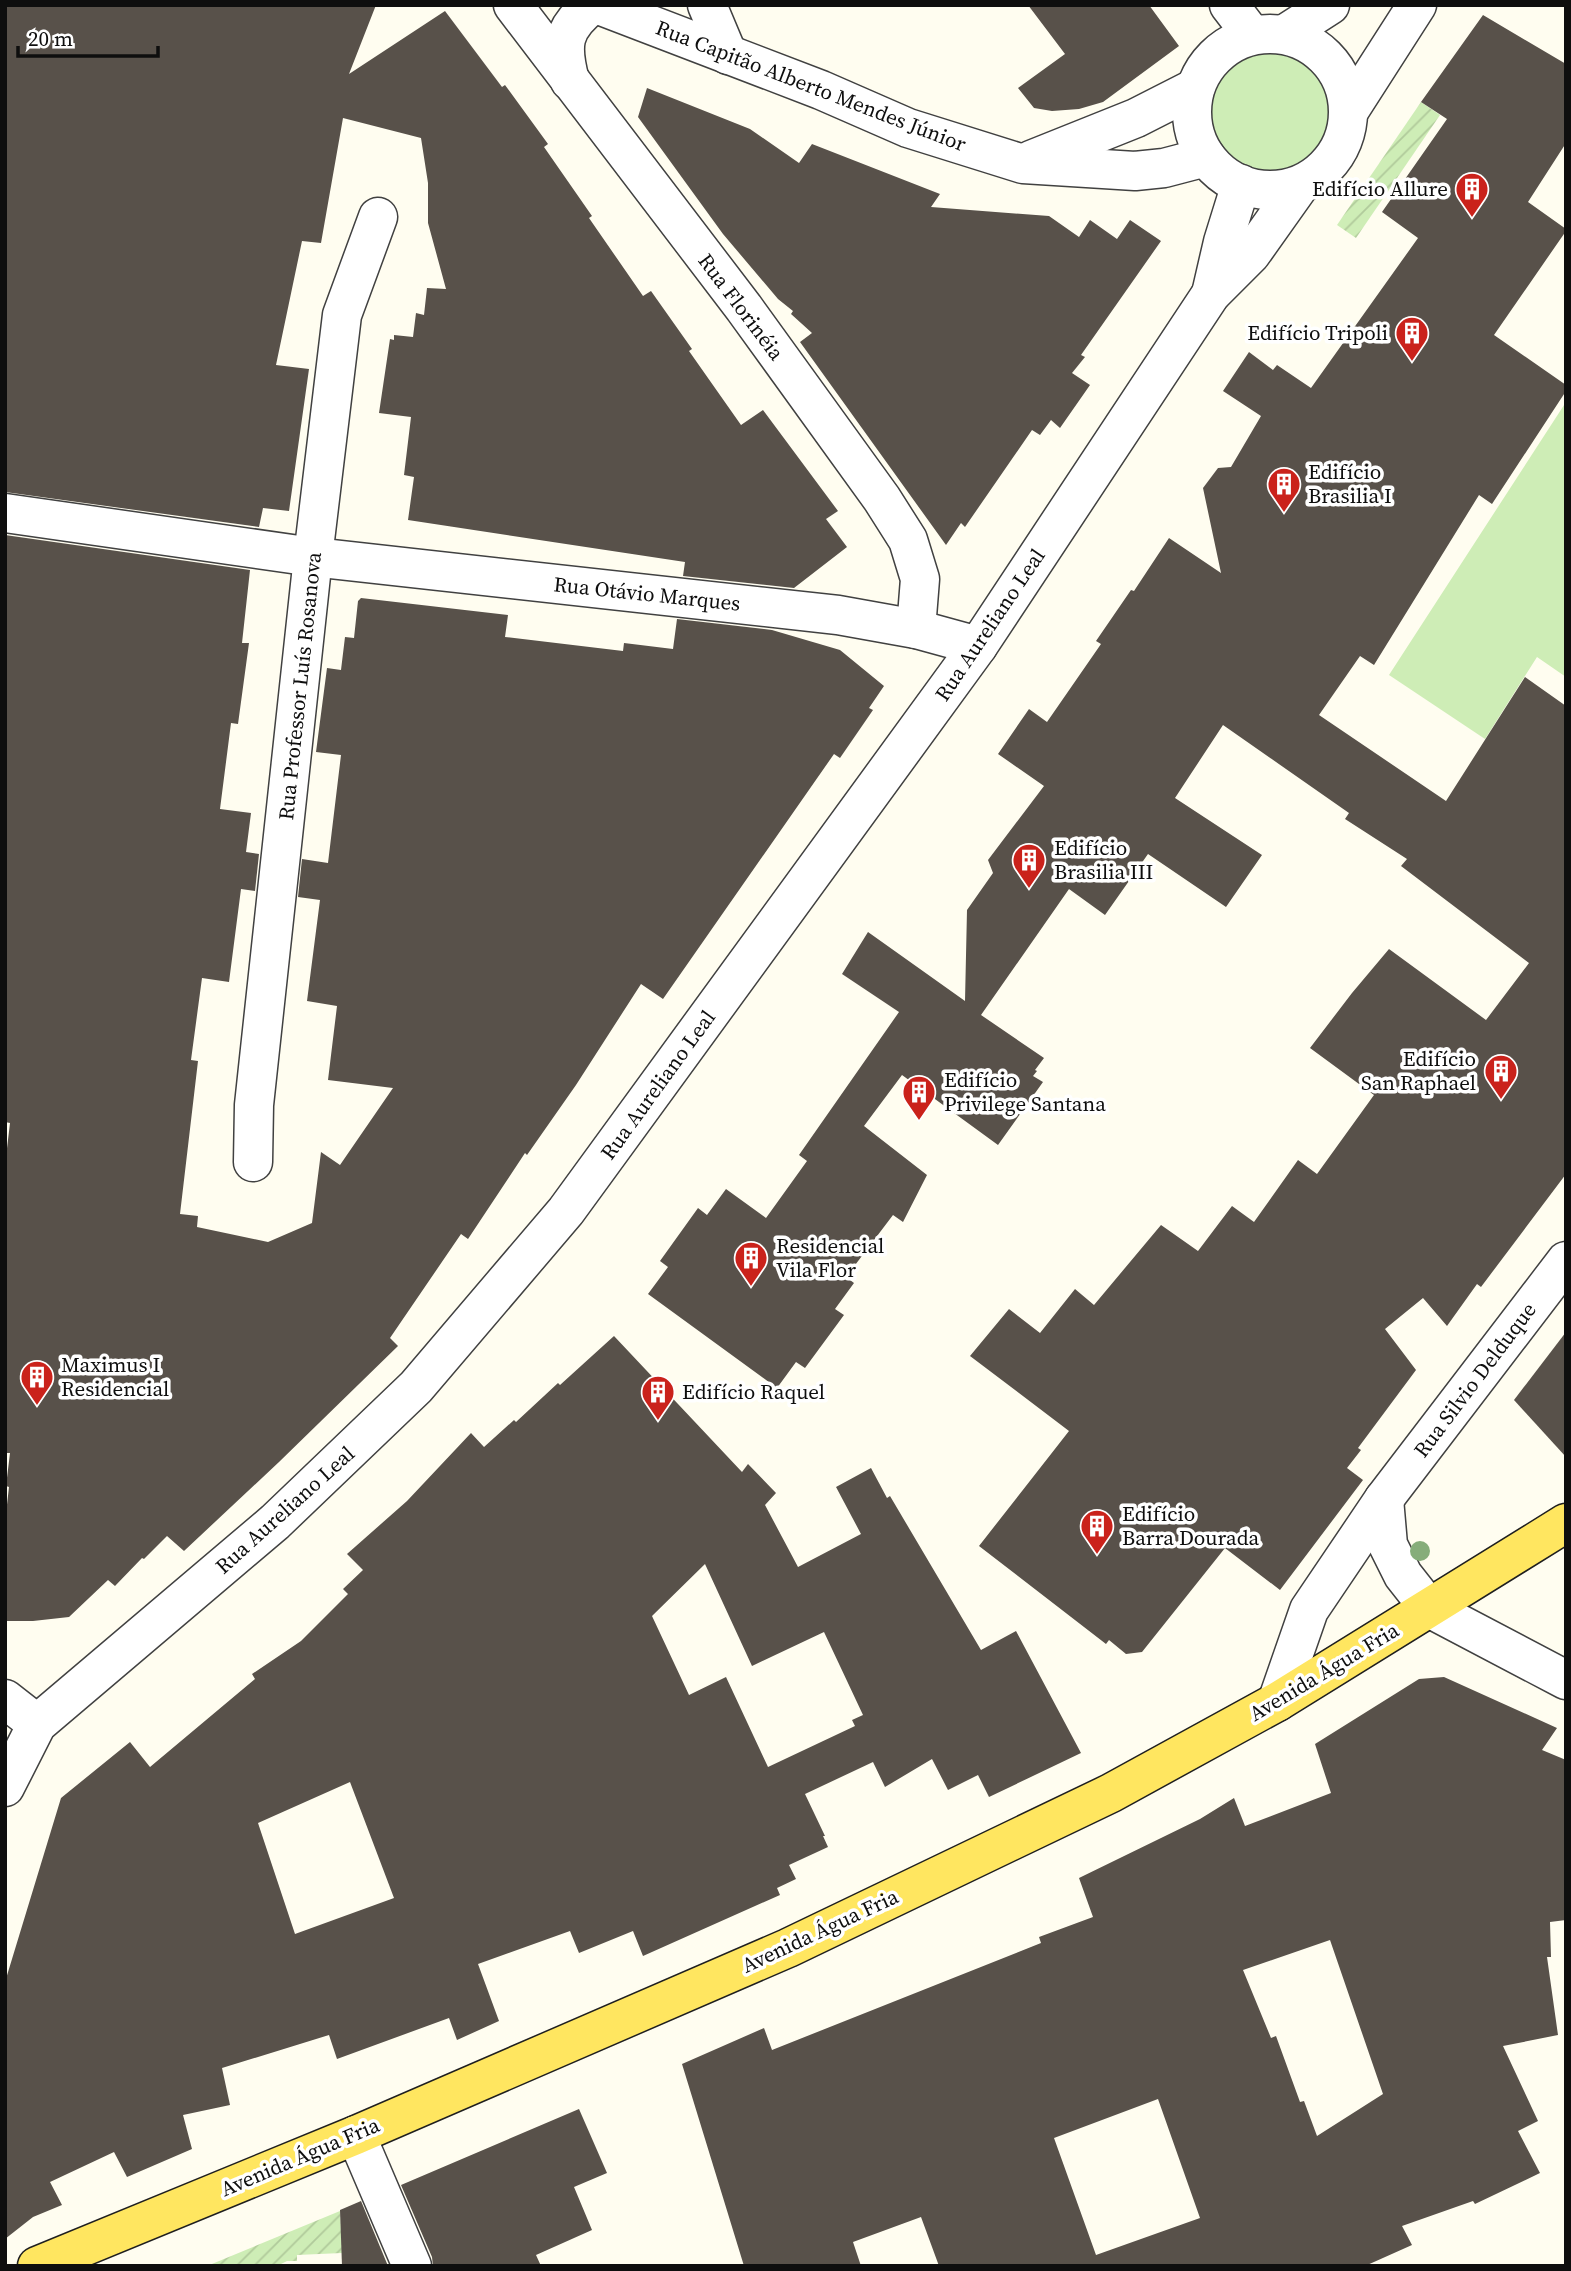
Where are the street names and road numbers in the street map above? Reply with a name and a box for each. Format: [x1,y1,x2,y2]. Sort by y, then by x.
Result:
street label: Rua Capitão Alberto Mendes Júnior [652,13,971,158]
street label: Rua Florinéia [692,247,791,366]
street label: Rua Aureliano Leal [928,543,1051,707]
street label: Rua Professor Luís Rosanova [271,550,328,821]
street label: Rua Otávio Marques [552,569,742,618]
street label: Rua Aureliano Leal [593,1004,722,1165]
street label: Rua Silvio Delduque [1407,1296,1543,1463]
street label: Rua Aureliano Leal [209,1439,361,1580]
street label: Avenida Água Fria [1243,1615,1404,1728]
street label: Avenida Água Fria [737,1881,903,1980]
street label: Avenida Água Fria [216,2110,384,2203]

